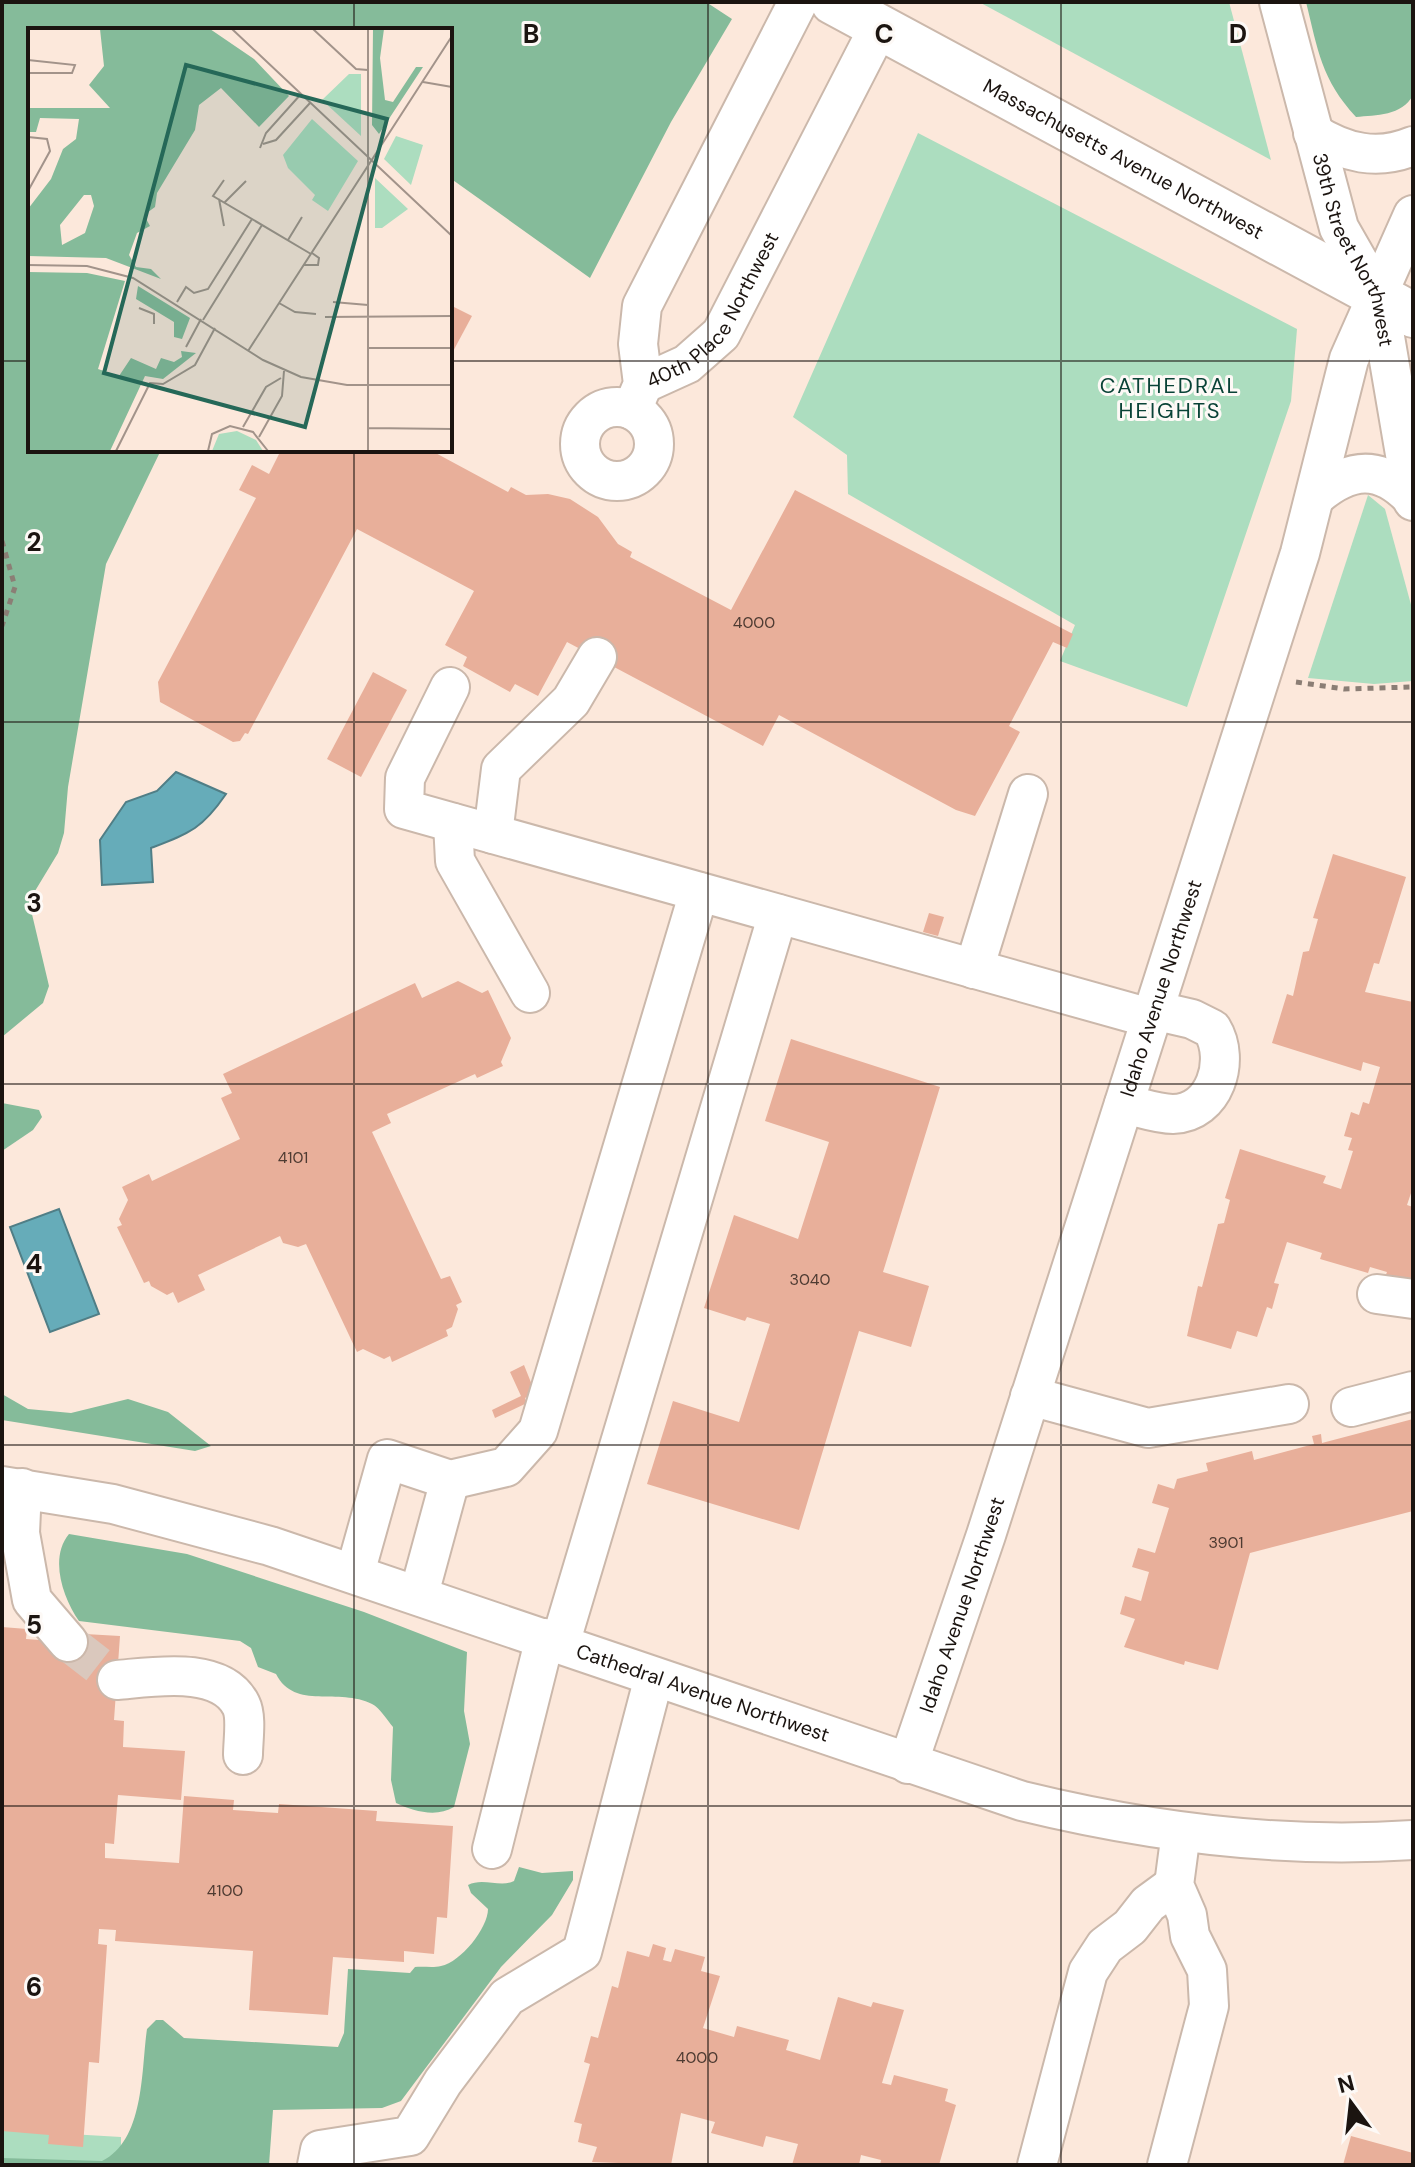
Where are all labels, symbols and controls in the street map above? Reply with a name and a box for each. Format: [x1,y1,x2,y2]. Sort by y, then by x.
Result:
text: B [523,17,539,51]
text: C [874,17,894,51]
text: D [1229,17,1247,51]
inset map [28,28,452,452]
street label: Massachusetts Avenue Northwest [979,73,1268,245]
street label: 39th Street Northwest [1307,150,1399,349]
street label: 40th Place Northwest [642,227,784,394]
district label: CATHEDRAL HEIGHTS [1100,371,1240,425]
text: 2 [26,525,42,559]
house number: 4000 [733,612,775,633]
street label: Idaho Avenue Northwest [1114,876,1208,1100]
text: 3 [26,886,42,920]
house number: 4101 [278,1147,308,1168]
text: 4 [26,1247,42,1281]
house number: 3040 [789,1269,831,1290]
street label: Idaho Avenue Northwest [913,1494,1010,1716]
house number: 3901 [1209,1532,1243,1553]
text: 5 [26,1608,42,1642]
street label: Cathedral Avenue Northwest [573,1638,833,1748]
house number: 4100 [207,1880,243,1901]
text: 6 [26,1970,42,2004]
house number: 4000 [676,2047,718,2068]
north arrow [1311,2063,1391,2143]
text: N [1334,2068,1357,2100]

